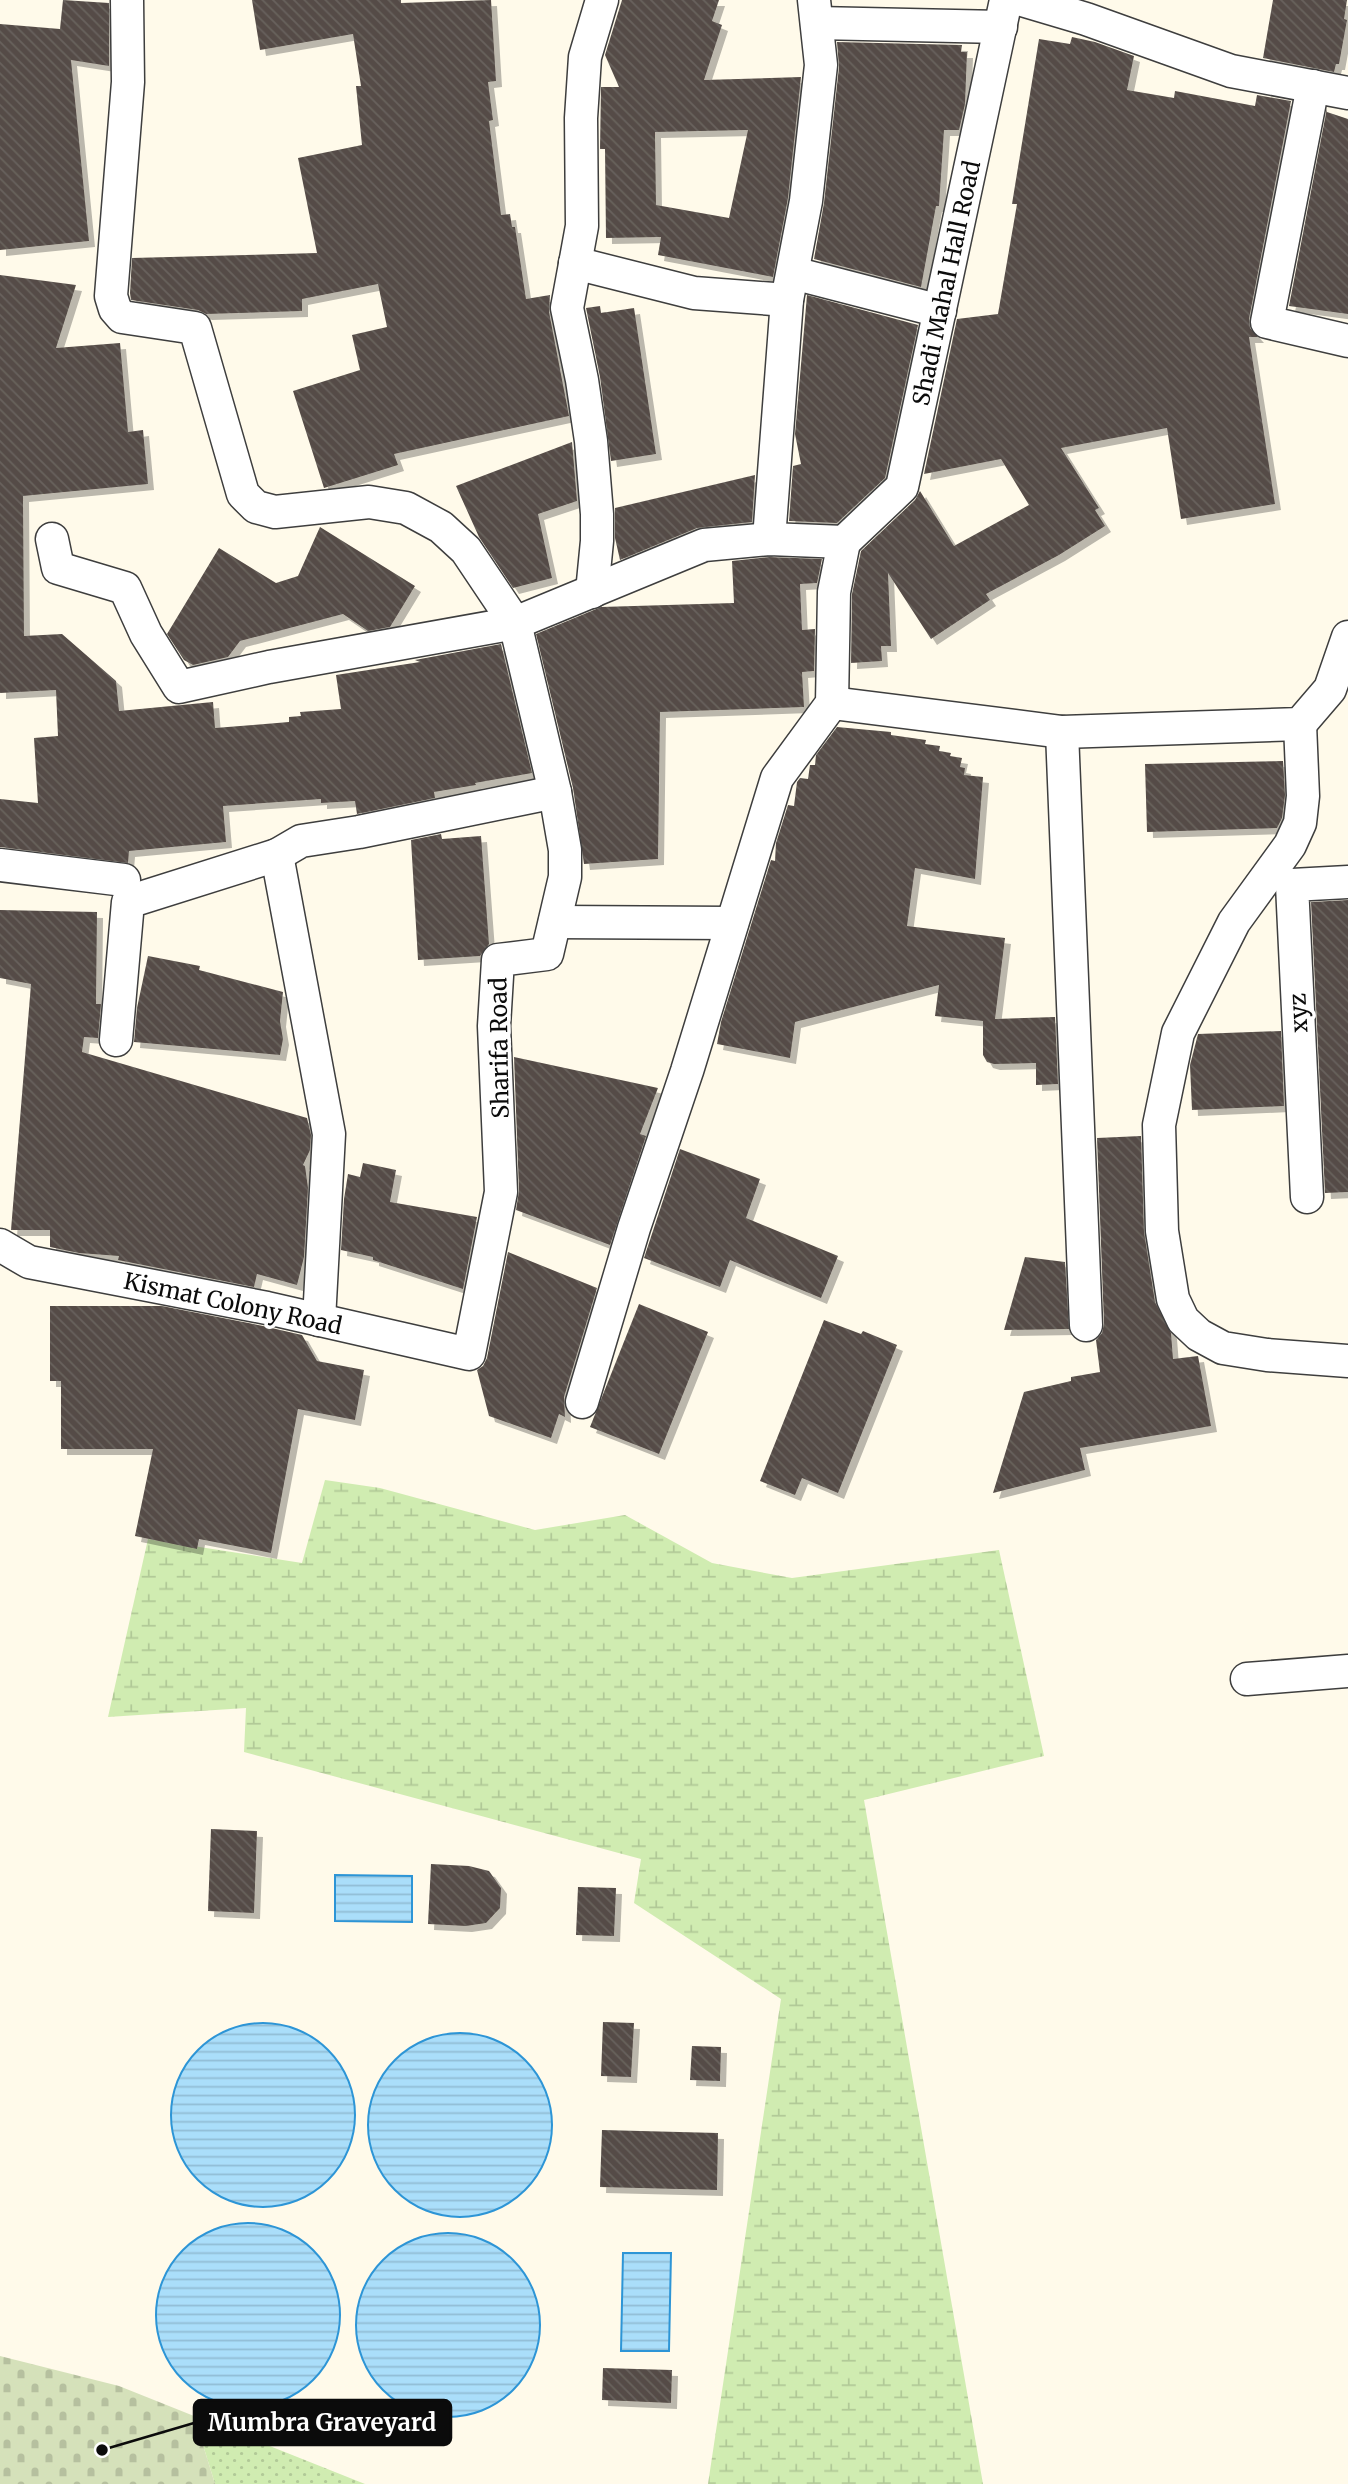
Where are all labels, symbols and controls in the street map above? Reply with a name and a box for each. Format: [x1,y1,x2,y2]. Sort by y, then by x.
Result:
street label: Shadi Mahal Hall Road [906,158,986,408]
street label: Sharifa Road [483,977,515,1119]
street label: xyz [1282,992,1314,1034]
street label: Kismat Colony Road [121,1266,345,1340]
callout: Mumbra Graveyard [194,2400,451,2445]
text: Mumbra Graveyard [208,2407,436,2438]

